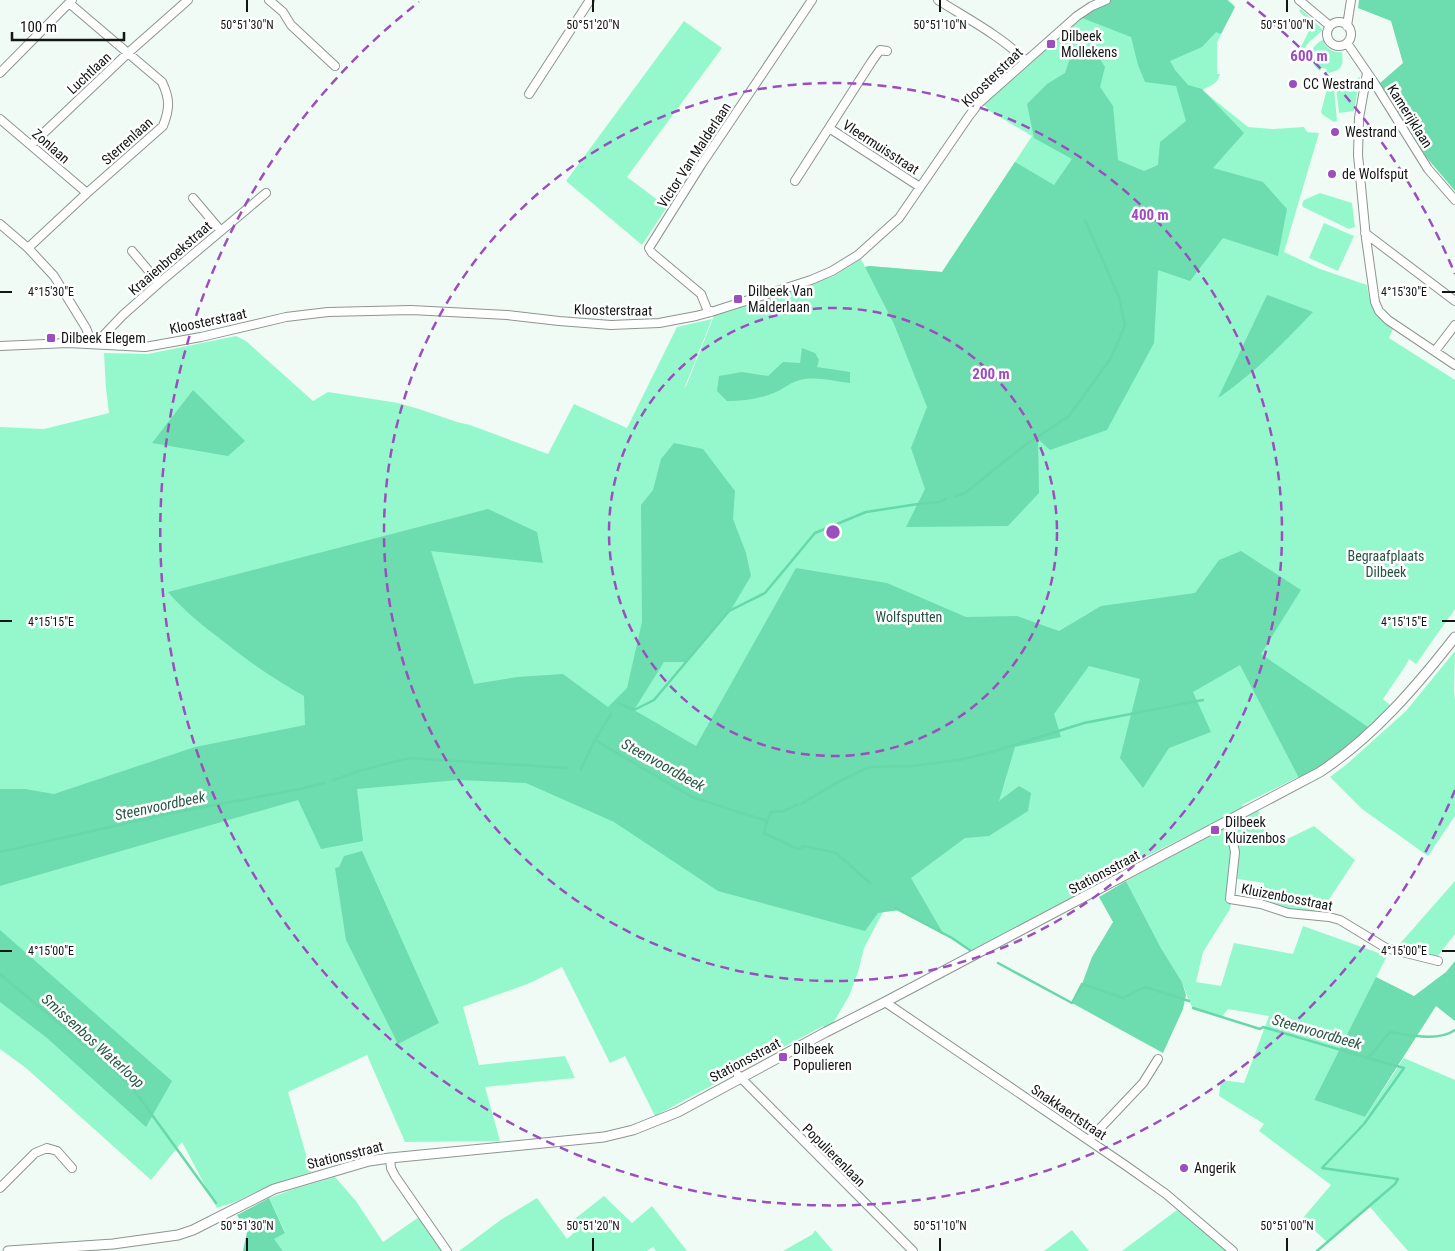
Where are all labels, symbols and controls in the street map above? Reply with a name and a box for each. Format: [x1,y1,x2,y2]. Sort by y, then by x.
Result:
scale bar [12,10,125,42]
text: 100 m [20,18,57,36]
text: 50°51'30"N [220,18,274,32]
text: 50°51'20"N [566,18,620,32]
text: 50°51'10"N [913,18,967,32]
text: 50°51'00"N [1260,18,1314,32]
place label: Dilbeek Mollekens [1061,28,1118,60]
marker: Dilbeek Mollekens [1045,38,1057,50]
street label: Kloosterstraat [958,44,1026,110]
text: 600 m [1290,47,1328,65]
street label: Luchtlaan [64,49,114,97]
place label: CC Westrand [1303,76,1374,92]
marker: CC Westrand [1287,78,1299,90]
street label: Kamerijklaan [1384,81,1436,151]
street label: Victor Van Malderlaan [654,100,734,210]
street label: Sterrenlaan [98,114,156,168]
street label: Vleermuisstraat [840,116,922,178]
place label: Westrand [1345,124,1397,140]
street label: Zonlaan [29,125,73,167]
marker: Westrand [1329,126,1341,138]
place label: de Wolfsput [1342,166,1408,182]
marker: de Wolfsput [1326,168,1338,180]
text: 400 m [1131,206,1169,224]
street label: Kraaienbroekstraat [125,218,215,298]
place label: Dilbeek Van Malderlaan [748,283,813,315]
text: 4°15'30"E [28,285,74,299]
text: 4°15'30"E [1381,285,1427,299]
marker: Dilbeek Van Malderlaan [732,293,744,305]
street label: Kloosterstraat [574,301,652,319]
street label: Kloosterstraat [168,305,248,337]
place label: Dilbeek Elegem [61,330,146,346]
marker: Dilbeek Elegem [45,332,57,344]
text: 200 m [972,365,1010,383]
centre of rings [824,523,842,541]
park label: Begraafplaats Dilbeek [1348,548,1425,580]
park label: Wolfsputten [876,609,942,625]
text: 4°15'15"E [28,615,74,629]
text: 4°15'15"E [1381,615,1427,629]
water label: Steenvoordbeek [618,735,708,795]
water label: Steenvoordbeek [113,788,207,824]
place label: Dilbeek Kluizenbos [1225,814,1286,846]
marker: Dilbeek Kluizenbos [1209,824,1221,836]
street label: Stationsstraat [1066,847,1142,897]
street label: Kluizenbosstraat [1240,880,1334,914]
text: 4°15'00"E [28,944,74,958]
text: 4°15'00"E [1381,944,1427,958]
water label: Smissenbos Waterloop [38,990,148,1092]
water label: Steenvoordbeek [1270,1011,1364,1053]
street label: Stationsstraat [707,1035,783,1085]
place label: Dilbeek Populieren [793,1041,852,1073]
marker: Dilbeek Populieren [777,1051,789,1063]
street label: Snakkaertstraat [1028,1081,1110,1143]
street label: Populierenlaan [799,1120,869,1190]
street label: Stationsstraat [305,1138,385,1172]
place label: Angerik [1194,1160,1237,1176]
marker: Angerik [1178,1162,1190,1174]
text: 50°51'30"N [220,1219,274,1233]
text: 50°51'20"N [566,1219,620,1233]
text: 50°51'10"N [913,1219,967,1233]
text: 50°51'00"N [1260,1219,1314,1233]

